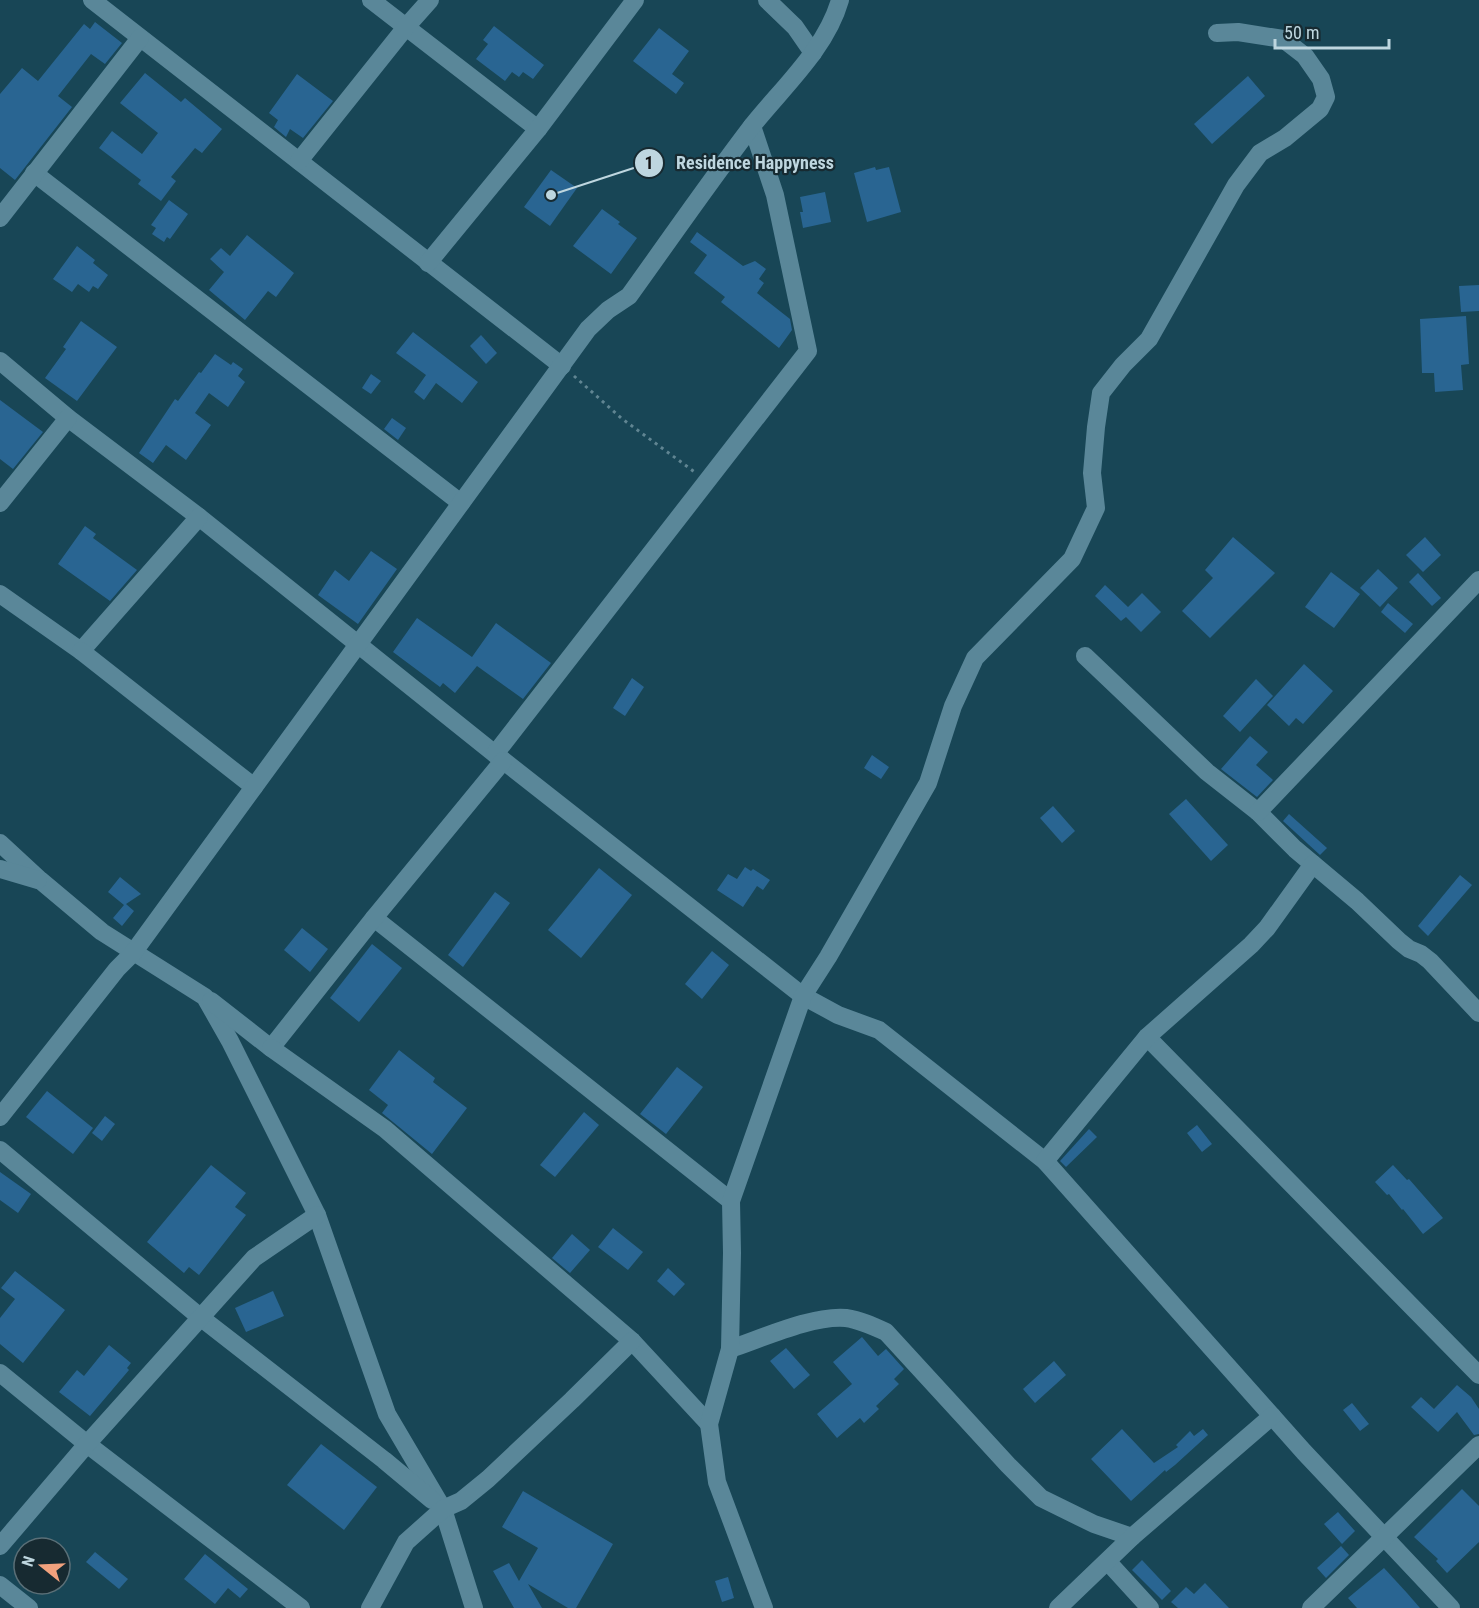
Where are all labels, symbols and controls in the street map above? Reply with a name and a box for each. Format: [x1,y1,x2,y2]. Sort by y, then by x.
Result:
scale bar [1275,12,1389,50]
text: 50 m [1284,22,1319,43]
callout: Residence Happyness [634,145,846,181]
text: 1 [644,152,654,173]
text: Residence Happyness [676,152,834,173]
north arrow [12,1536,72,1596]
text: N [18,1554,39,1569]

